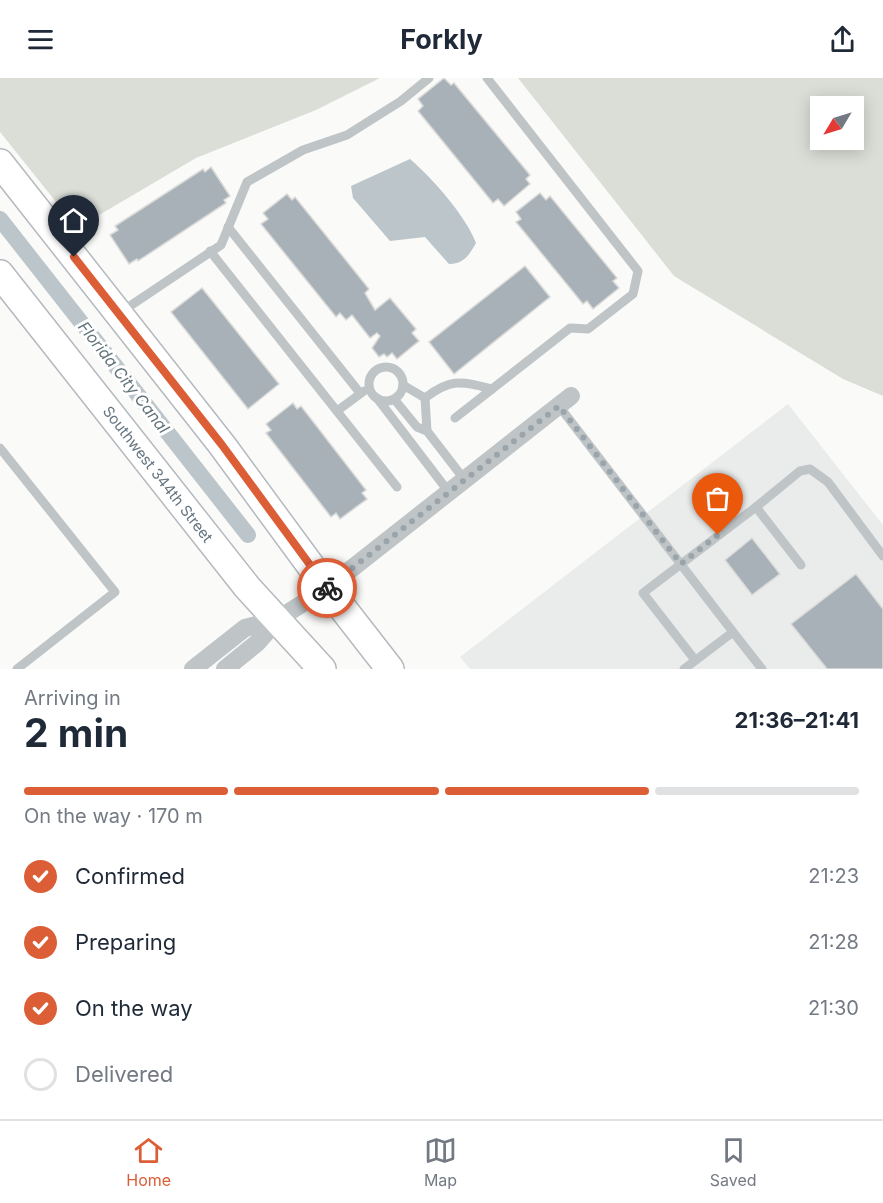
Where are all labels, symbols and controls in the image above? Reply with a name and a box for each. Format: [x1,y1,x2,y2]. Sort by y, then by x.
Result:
icon: menu [24,23,57,56]
text: Forkly [400,23,483,56]
icon: share [826,23,859,56]
north arrow [810,96,864,150]
map controls [810,96,864,150]
pin [48,195,99,257]
icon: home [57,204,90,237]
water label: Florida City Canal [74,317,174,437]
street label: Southwest 344th Street [99,402,217,546]
pin [692,473,743,535]
icon: bag [701,482,734,515]
courier [297,558,357,618]
icon: bike [311,572,344,605]
text: Arriving in [24,686,121,710]
text: 21:36–21:41 [735,707,859,733]
text: 2 min [24,709,128,756]
text: On the way · 170 m [24,804,203,828]
icon: check [24,860,57,893]
text: Confirmed [75,863,185,889]
text: 21:23 [808,864,859,888]
icon: check [24,926,57,959]
text: Preparing [75,929,176,955]
text: 21:28 [808,930,859,954]
icon: check [24,992,57,1025]
text: On the way [75,995,193,1021]
text: 21:30 [808,996,859,1020]
text: Delivered [75,1061,173,1087]
tab: Home [126,1134,171,1190]
tab: Map [424,1134,457,1190]
tab: Saved [710,1134,757,1190]

